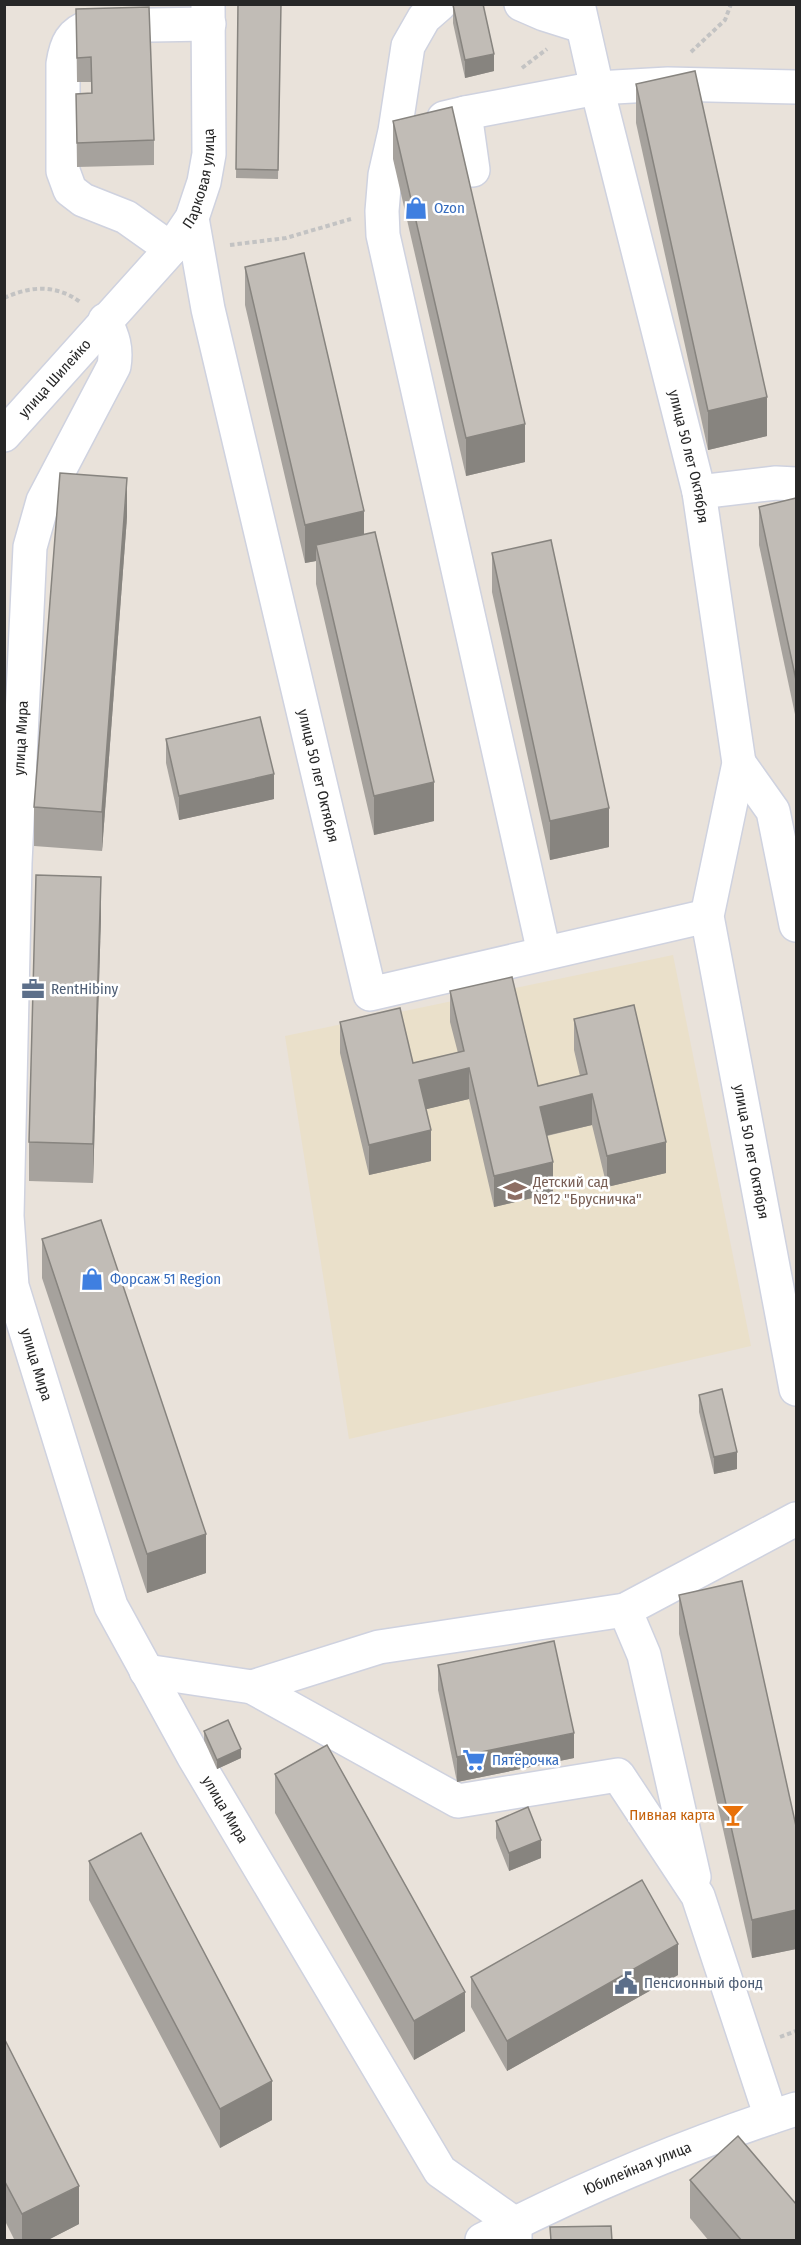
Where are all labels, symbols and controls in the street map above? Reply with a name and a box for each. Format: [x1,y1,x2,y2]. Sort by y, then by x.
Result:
street label: Парковая улица [179,128,218,232]
shop icon: Ozon [403,195,429,221]
place label: Ozon [434,199,465,217]
street label: улица Шилейко [15,335,95,422]
street label: улица 50 лет Октября [665,388,713,524]
street label: улица Мира [10,700,32,776]
street label: улица 50 лет Октября [294,707,343,844]
office icon: RentHibiny [20,976,46,1002]
place label: RentHibiny [51,980,119,998]
street label: улица 50 лет Октября [730,1083,773,1221]
place label: Детский сад №12 "Брусничка" [532,1173,642,1208]
school or university icon: Детский сад №12 "Брусничка" [502,1178,528,1204]
shop icon: Форсаж 51 Region [79,1266,105,1292]
place label: Форсаж 51 Region [110,1270,221,1288]
street label: улица Мира [17,1326,56,1403]
supermarket icon: Пятёрочка [461,1747,487,1773]
place label: Пятёрочка [492,1751,559,1769]
street label: улица Мира [198,1773,252,1846]
bar icon: Пивная карта [720,1802,746,1828]
place label: Пивная карта [629,1806,715,1824]
public building icon: Пенсионный фонд [613,1970,639,1996]
place label: Пенсионный фонд [644,1974,763,1992]
street label: Юбилейная улица [580,2138,694,2199]

